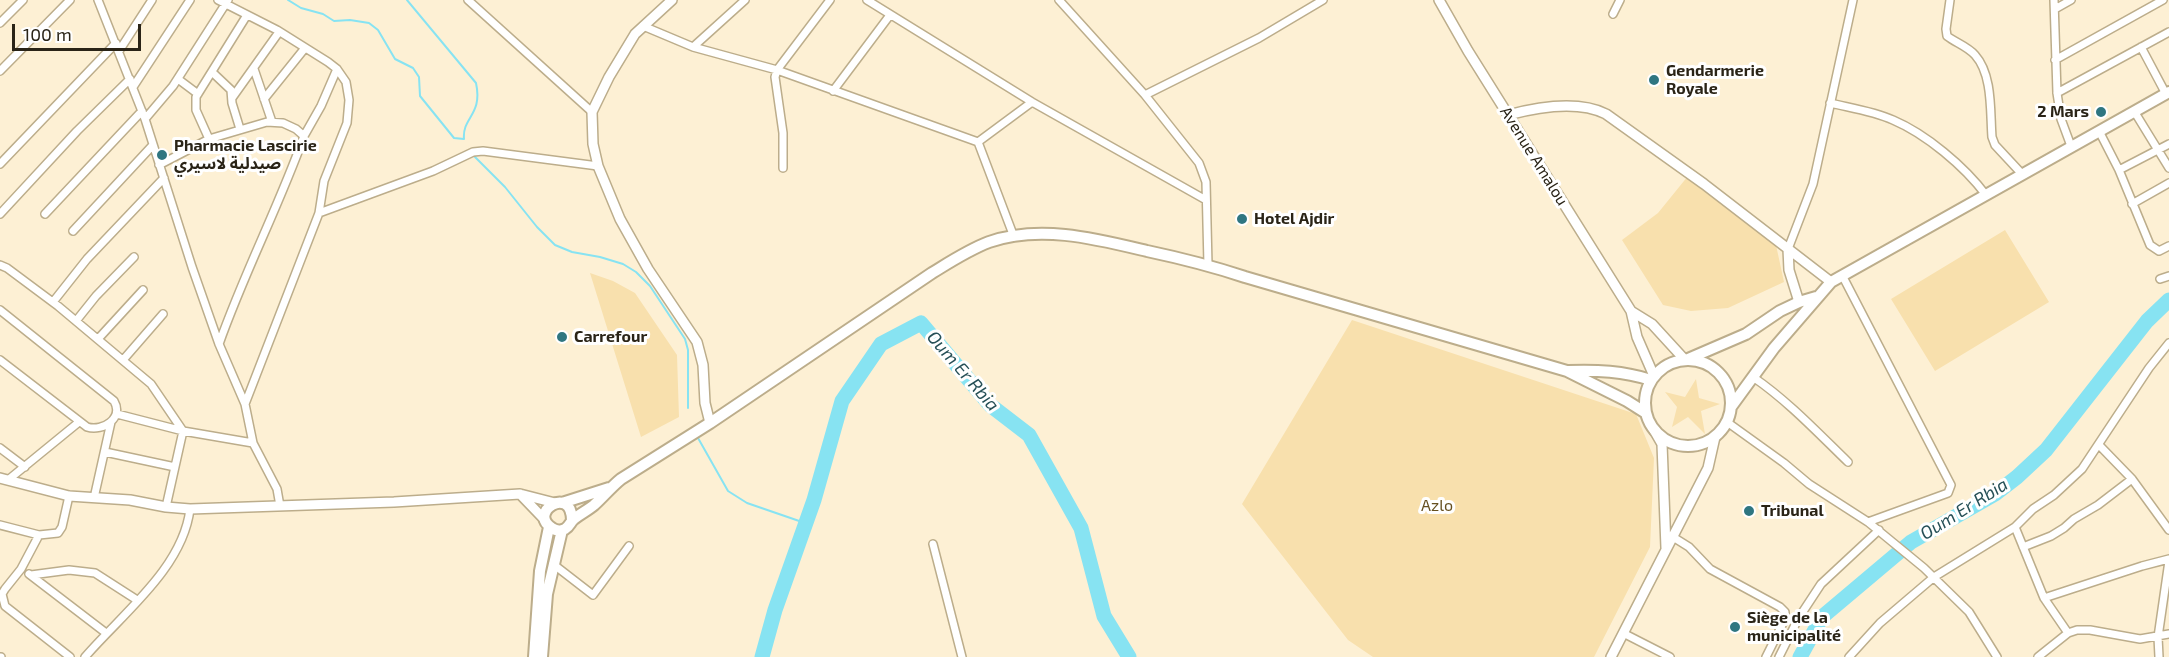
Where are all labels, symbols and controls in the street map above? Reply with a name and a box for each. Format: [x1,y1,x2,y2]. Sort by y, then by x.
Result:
scale bar [15,12,144,50]
text: 100 m [23,23,72,45]
place label: Gendarmerie Royale [1666,61,1764,99]
marker: Gendarmerie Royale [1647,73,1661,87]
place label: 2 Mars [2037,102,2089,122]
street label: Avenue Amalou [1496,103,1572,209]
marker: 2 Mars [2094,105,2108,119]
place label: Pharmacie Lascirie صيدلية لاسيري [174,136,317,174]
marker: Pharmacie Lascirie صيدلية لاسيري [155,148,169,162]
place label: Hotel Ajdir [1254,209,1334,229]
marker: Hotel Ajdir [1235,212,1249,226]
water label: Oum Er Rbia [922,326,1004,416]
place label: Carrefour [574,327,647,347]
marker: Carrefour [555,330,569,344]
water label: Oum Er Rbia [1916,474,2012,544]
park label: Azlo [1421,496,1453,516]
place label: Tribunal [1761,501,1824,521]
marker: Tribunal [1742,504,1756,518]
place label: Siège de la municipalité [1747,608,1841,646]
marker: Siège de la municipalité [1728,620,1742,634]

